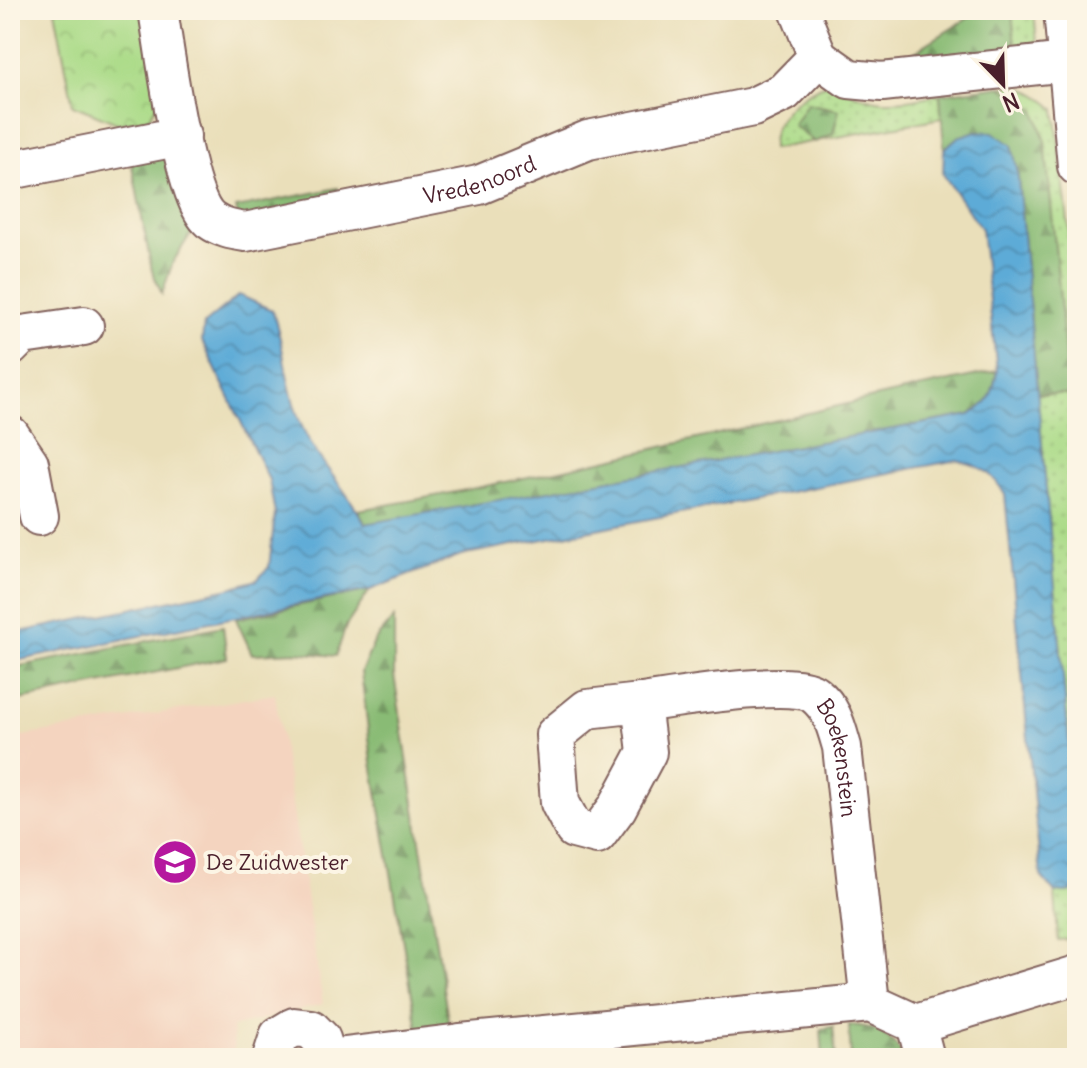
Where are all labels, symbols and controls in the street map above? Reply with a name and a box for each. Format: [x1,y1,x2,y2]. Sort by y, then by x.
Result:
north arrow [963,44,1043,124]
text: N [998,87,1023,118]
street label: Vredenoord [421,149,540,210]
street label: Boekenstein [811,693,864,819]
school or university icon: De Zuidwester [151,838,199,886]
place label: De Zuidwester [206,848,349,876]

